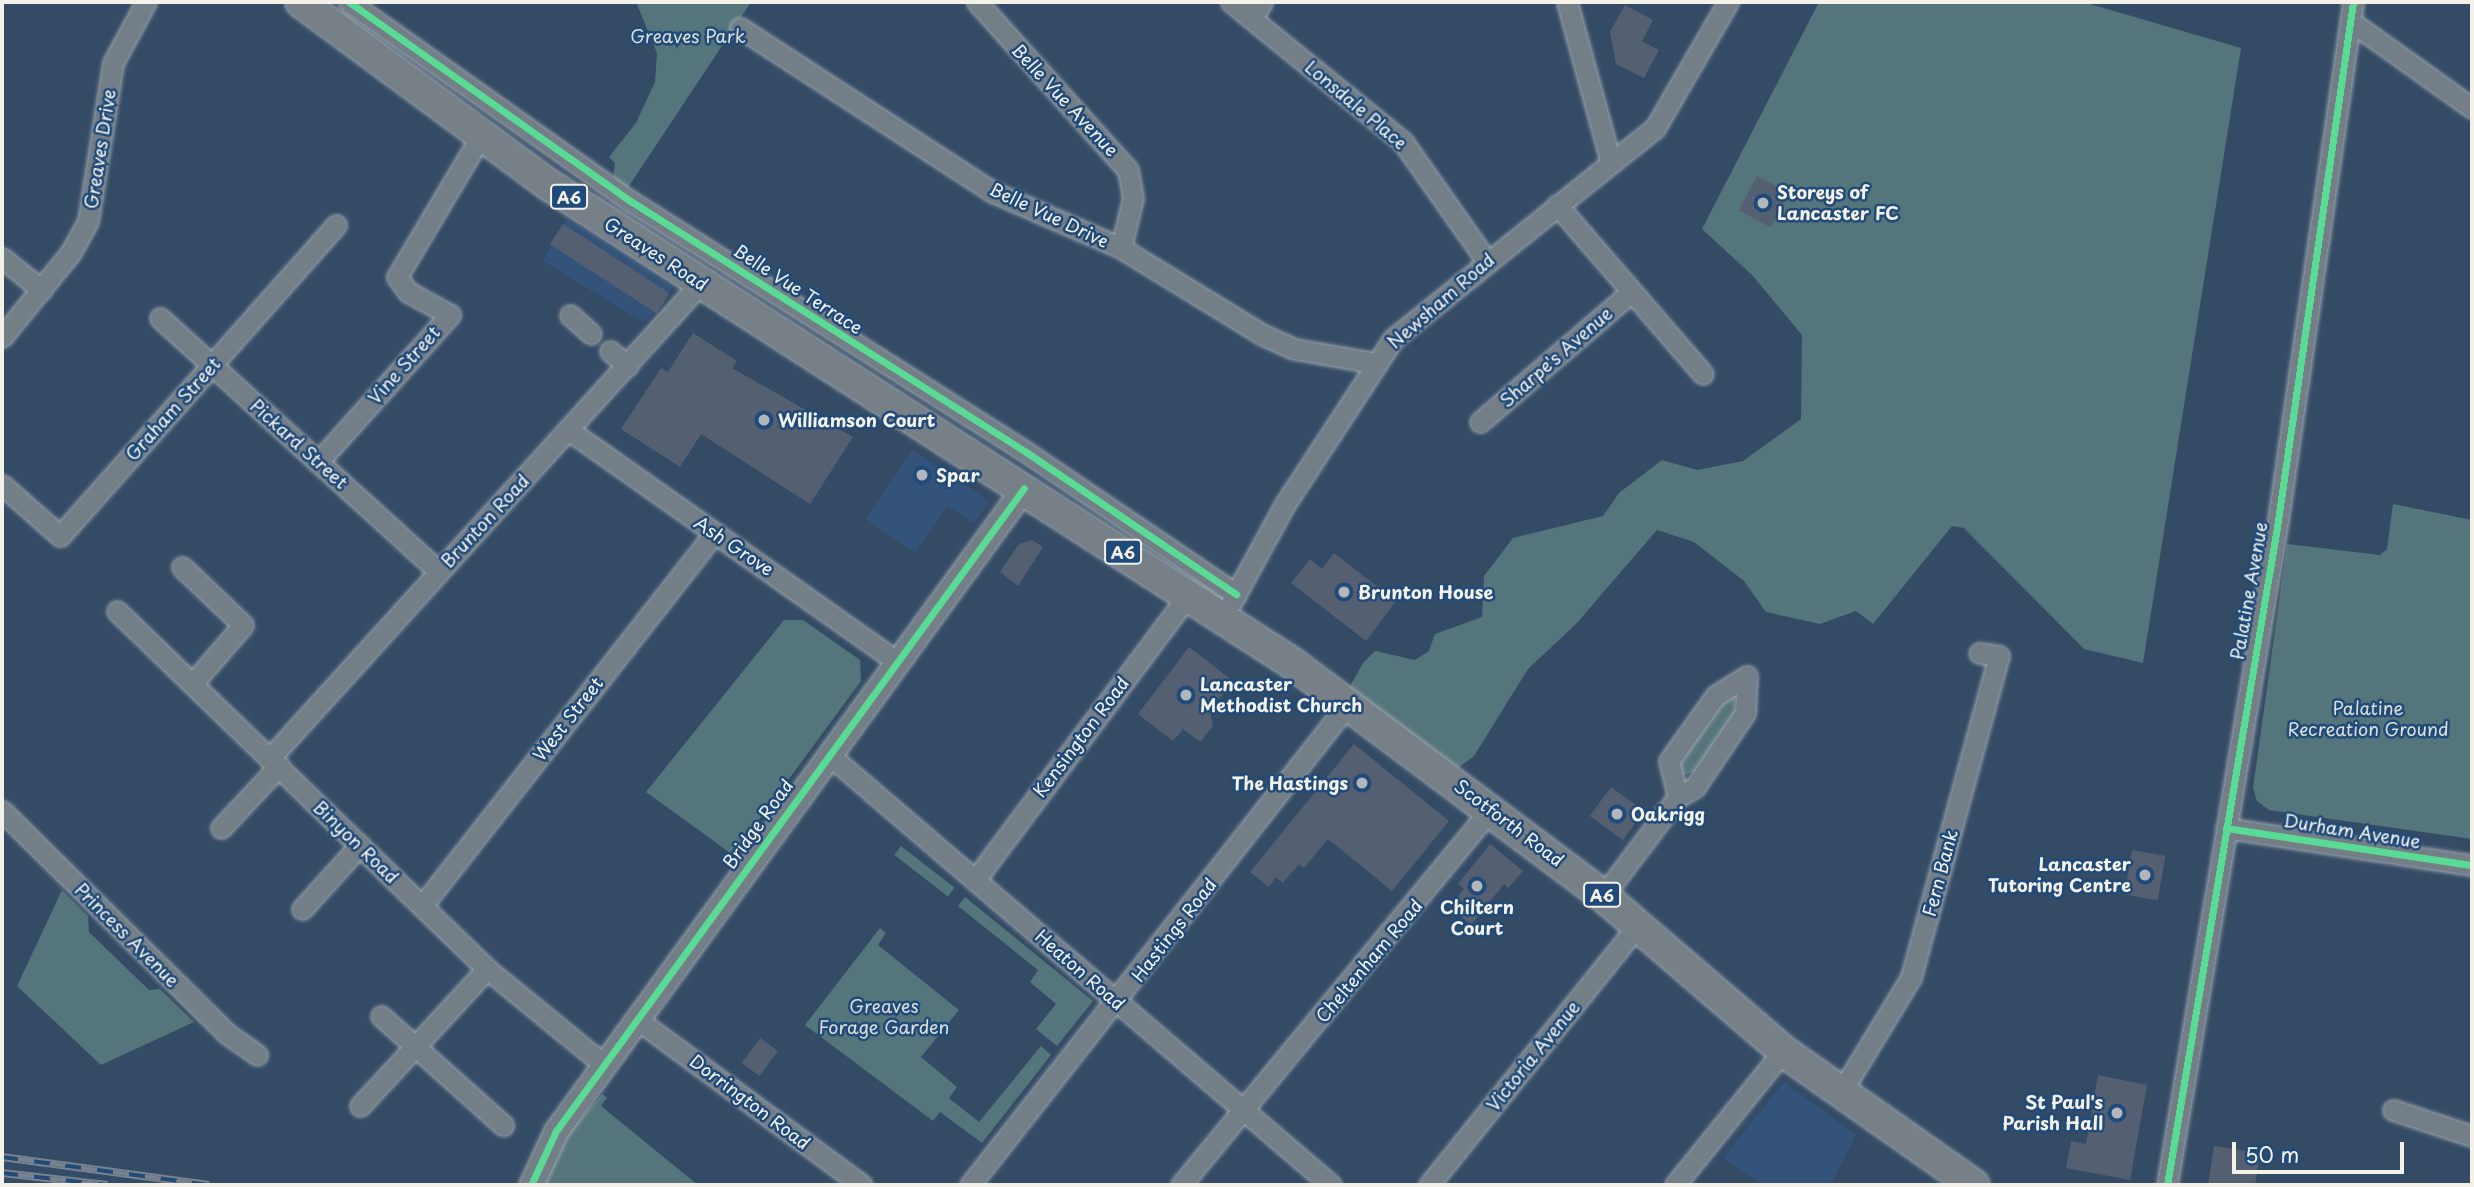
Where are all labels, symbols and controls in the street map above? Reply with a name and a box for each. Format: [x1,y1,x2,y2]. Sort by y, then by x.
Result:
park label: Greaves Park [630,25,746,47]
street label: Belle Vue Avenue [1007,39,1123,161]
street label: Lonsdale Place [1300,56,1412,154]
street label: Greaves Drive [80,87,120,211]
street label: Belle Vue Drive [985,177,1113,253]
place label: Storeys of Lancaster FC [1777,182,1899,224]
road number: A6 [550,184,588,210]
marker: Storeys of Lancaster FC [1755,195,1771,211]
street label: Greaves Road [600,213,712,295]
street label: Belle Vue Terrace [729,239,867,339]
street label: Newsham Road [1383,249,1499,353]
street label: Sharpe's Avenue [1496,303,1616,411]
street label: Vine Street [363,322,445,408]
street label: Graham Street [121,353,225,465]
street label: Pickard Street [245,394,353,494]
place label: Williamson Court [778,409,935,431]
marker: Williamson Court [756,412,772,428]
place label: Spar [936,464,980,486]
marker: Spar [914,467,930,483]
street label: Brunton Road [436,470,534,572]
street label: Ash Grove [690,512,778,580]
street label: Palatine Avenue [2226,521,2272,661]
road number: A6 [1104,540,1142,565]
place label: Brunton House [1358,581,1494,603]
marker: Brunton House [1336,584,1352,600]
street label: West Street [528,672,608,766]
street label: Kensington Road [1029,673,1133,801]
place label: Lancaster Methodist Church [1200,674,1363,716]
marker: Lancaster Methodist Church [1178,687,1194,703]
park label: Palatine Recreation Ground [2287,698,2449,740]
place label: The Hastings [1229,772,1348,794]
street label: Bridge Road [718,775,798,873]
marker: The Hastings [1354,775,1370,791]
street label: Scotforth Road [1450,775,1568,871]
street label: Binyon Road [309,796,403,888]
place label: Oakrigg [1631,803,1705,825]
marker: Oakrigg [1609,806,1625,822]
street label: Durham Avenue [2282,810,2422,852]
street label: Fern Bank [1918,827,1962,919]
place label: Lancaster Tutoring Centre [1987,854,2131,896]
marker: Lancaster Tutoring Centre [2137,867,2153,883]
street label: Hastings Road [1127,874,1221,986]
marker: Chiltern Court [1469,878,1485,894]
street label: Princess Avenue [71,879,183,991]
road number: A6 [1583,882,1621,908]
street label: Cheltenham Road [1311,895,1427,1027]
place label: Chiltern Court [1440,897,1514,940]
street label: Heaton Road [1031,925,1129,1015]
park label: Greaves Forage Garden [819,996,949,1038]
street label: Victoria Avenue [1482,996,1584,1116]
street label: Dorrington Road [686,1050,814,1154]
place label: St Paul's Parish Hall [2003,1092,2103,1134]
marker: St Paul's Parish Hall [2109,1105,2125,1121]
scale bar [2236,1128,2408,1172]
text: 50 m [2245,1138,2299,1170]

